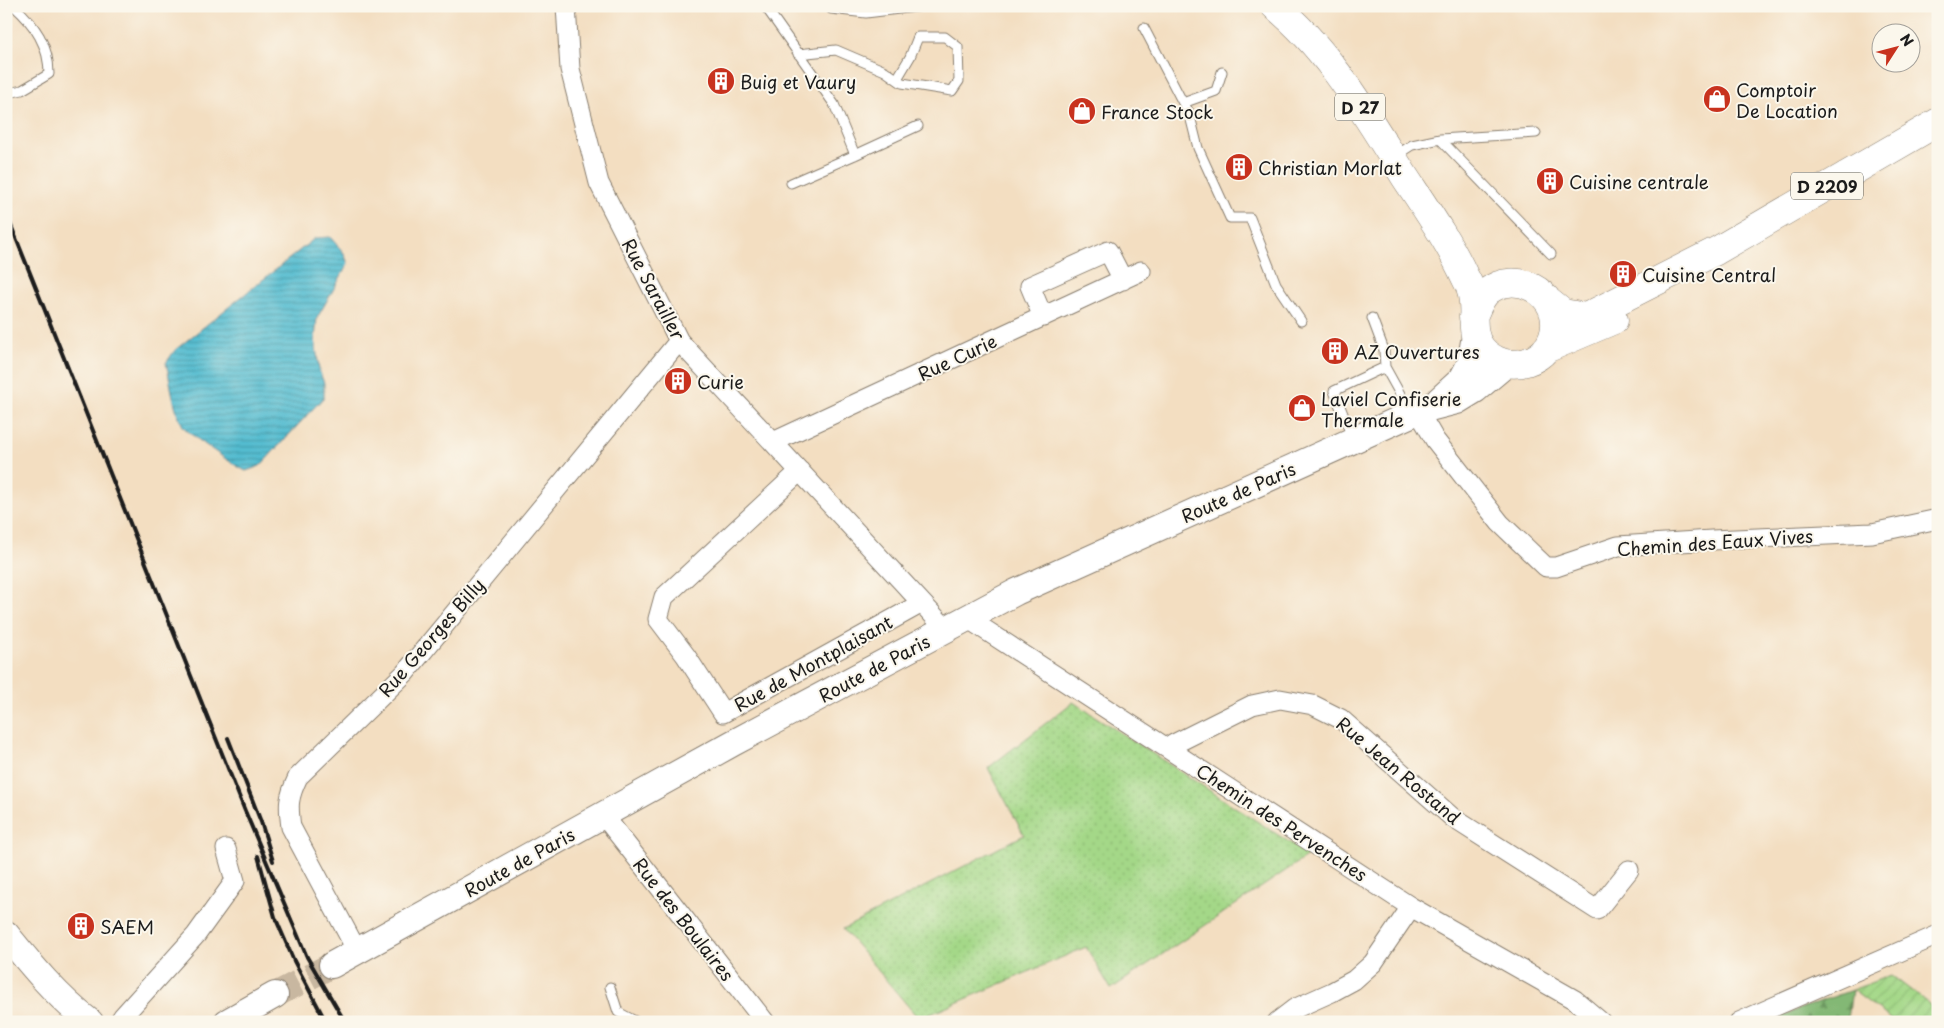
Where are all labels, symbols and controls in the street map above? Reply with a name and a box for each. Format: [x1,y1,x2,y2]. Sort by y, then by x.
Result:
north arrow [1872,22,1922,72]
text: N [1895,29,1919,51]
building icon: Buig et Vaury [706,66,736,96]
place label: Buig et Vaury [740,68,856,95]
place label: Comptoir De Location [1736,76,1838,124]
shop icon: Comptoir De Location [1702,84,1732,114]
road number: D 27 [1335,94,1385,120]
shop icon: France Stock [1067,96,1097,126]
place label: France Stock [1101,98,1213,125]
building icon: Christian Morlat [1224,152,1254,182]
place label: Christian Morlat [1258,154,1402,181]
building icon: Cuisine centrale [1535,166,1565,196]
place label: Cuisine centrale [1569,168,1709,195]
road number: D 2209 [1791,172,1863,200]
street label: Rue Sarailler [616,233,692,345]
building icon: Cuisine Central [1608,259,1638,289]
place label: Cuisine Central [1642,261,1776,288]
street label: Rue Curie [913,327,1001,387]
building icon: AZ Ouvertures [1320,336,1350,366]
place label: AZ Ouvertures [1354,338,1480,365]
building icon: Curie [663,366,693,396]
place label: Curie [697,368,744,395]
place label: Laviel Confiserie Thermale [1321,385,1461,433]
shop icon: Laviel Confiserie Thermale [1287,393,1317,423]
street label: Route de Paris [1176,455,1300,529]
street label: Chemin des Eaux Vives [1616,522,1814,562]
street label: Rue Georges Billy [372,572,490,702]
street label: Rue de Montplaisant [729,608,897,718]
street label: Route de Paris [813,627,935,709]
street label: Rue Jean Rostand [1331,710,1467,830]
street label: Chemin des Pervenches [1191,757,1373,887]
street label: Route de Paris [459,820,579,904]
street label: Rue des Boulaires [627,852,741,986]
building icon: SAEM [66,911,96,941]
place label: SAEM [100,913,154,940]

